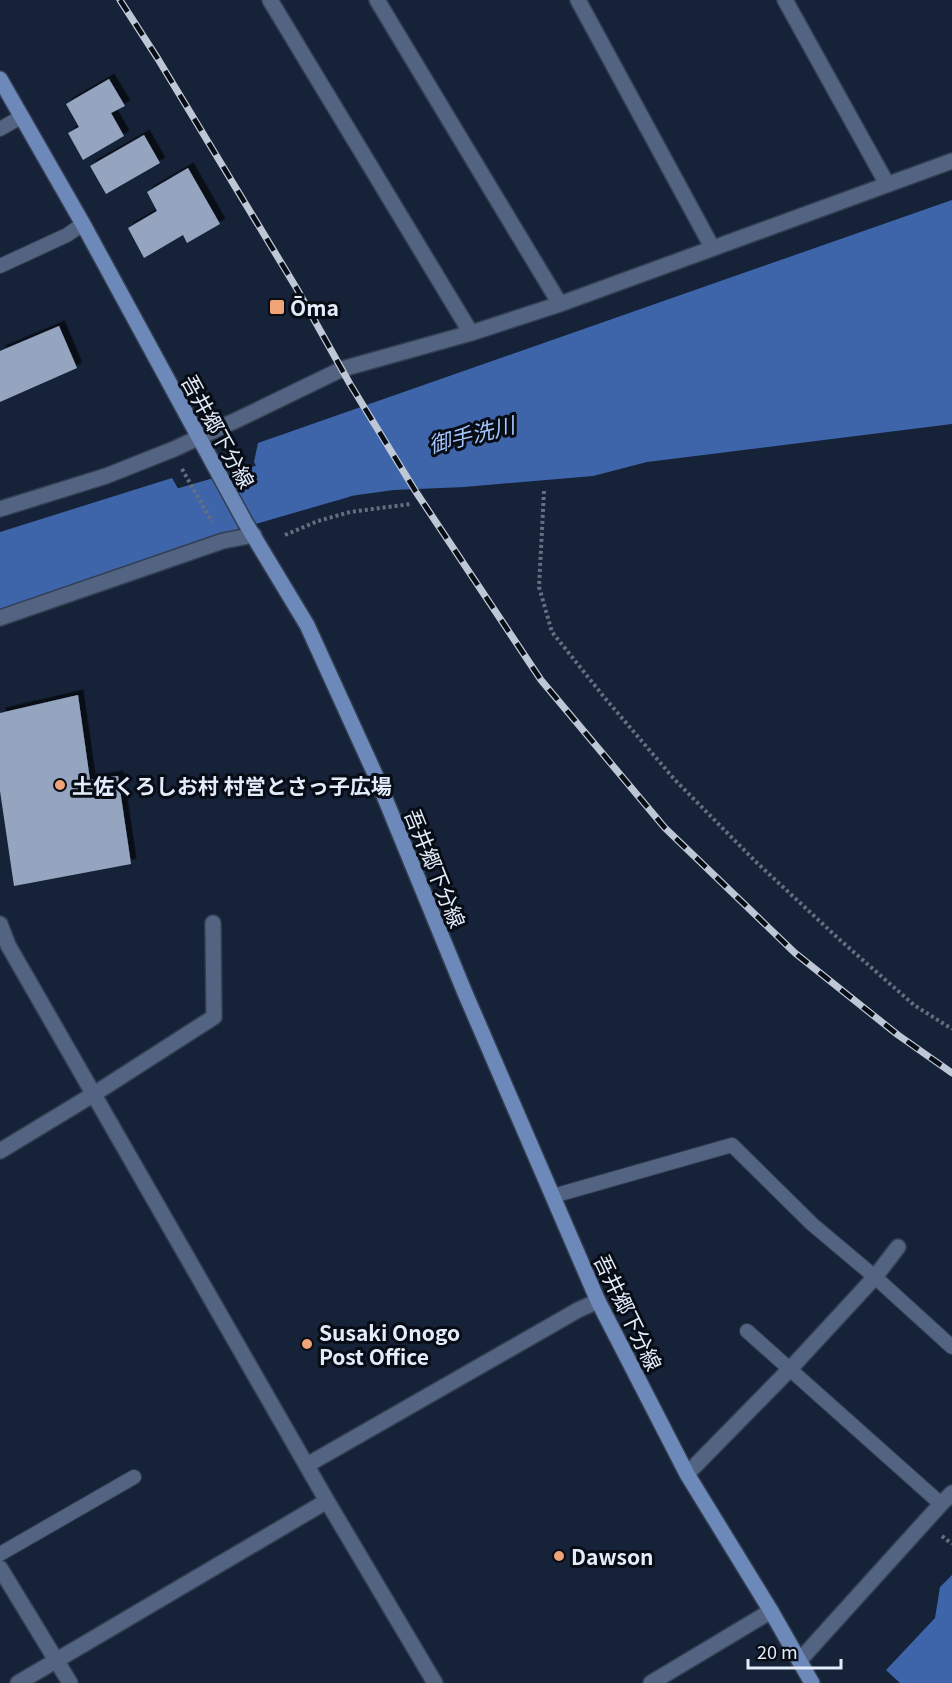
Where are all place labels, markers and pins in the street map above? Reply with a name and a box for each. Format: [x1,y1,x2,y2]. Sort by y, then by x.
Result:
place label: Ōma [290,292,339,322]
marker: Ōma [268,298,286,316]
place label: 土佐くろしお村 村営とさっ子広場 [72,770,392,800]
marker: 土佐くろしお村 村営とさっ子広場 [53,778,67,792]
place label: Susaki Onogo Post Office [319,1317,460,1371]
marker: Susaki Onogo Post Office [300,1337,314,1351]
place label: Dawson [571,1541,654,1571]
marker: Dawson [552,1549,566,1563]

